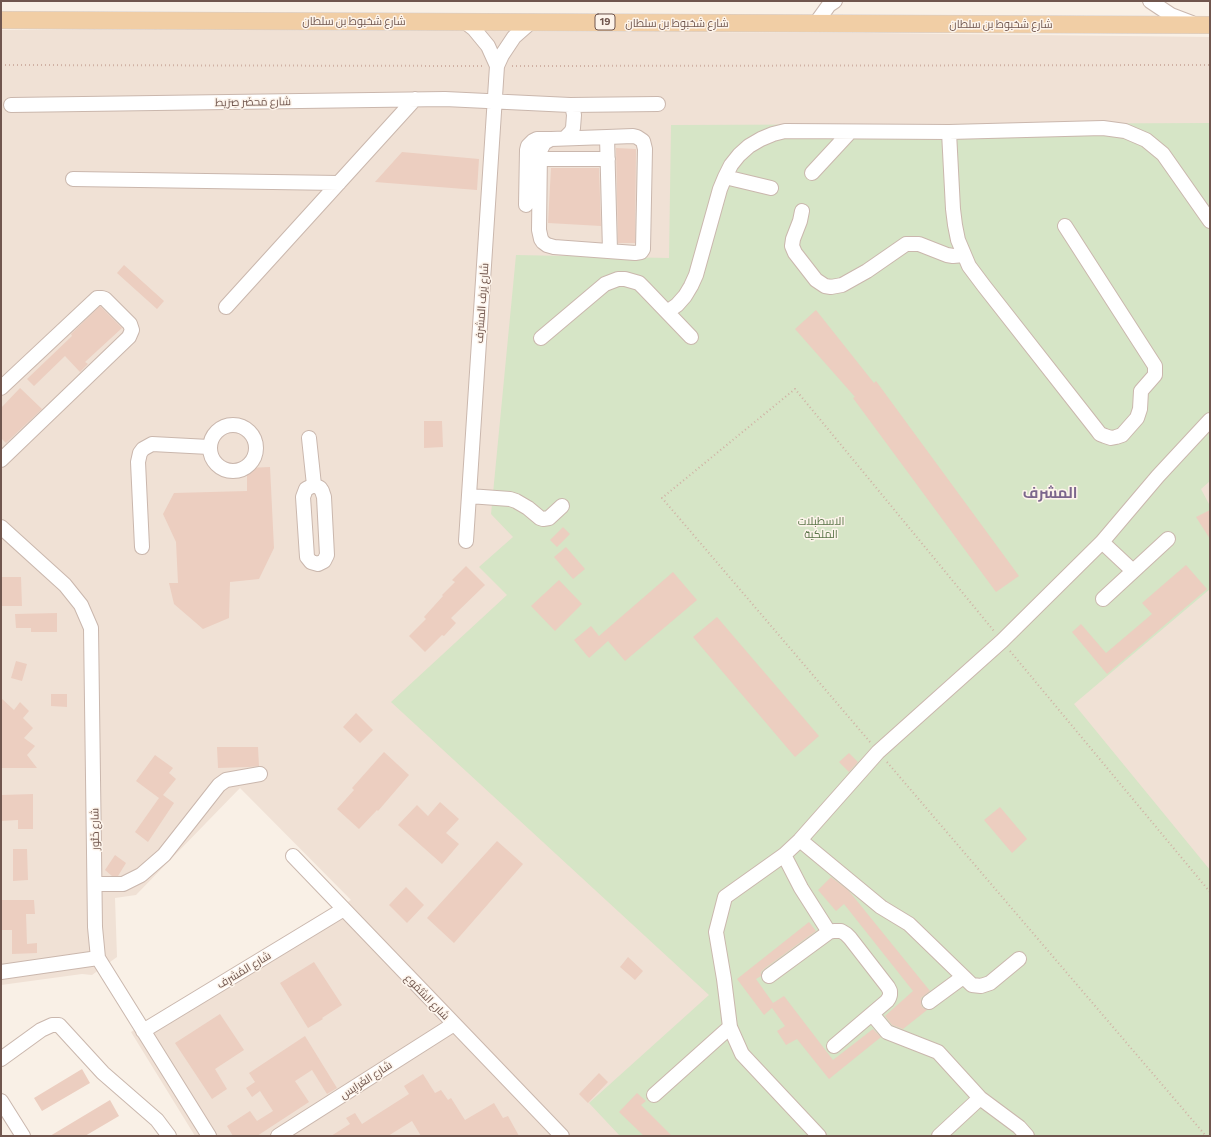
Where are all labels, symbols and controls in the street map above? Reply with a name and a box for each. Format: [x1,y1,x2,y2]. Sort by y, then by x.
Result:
street label: شارع شخبوط بن سلطان [302,14,406,28]
road number: 19 [595,14,615,30]
street label: شارع شخبوط بن سلطان [625,16,729,30]
street label: شارع شخبوط بن سلطان [949,17,1053,31]
street label: شارع مَحضَر صِرَيط [215,95,291,109]
street label: شارع يَرف المشرف [473,262,491,344]
district label: المشرف [1023,484,1077,502]
park label: الاسطبلات الملكية [798,514,844,540]
street label: شارع خَنُّور [88,808,102,850]
street label: شارع المُشرِف [215,949,273,991]
street label: شارع الشُّمُوع [402,971,452,1023]
street label: شارع الغَرايِس [338,1058,394,1102]

